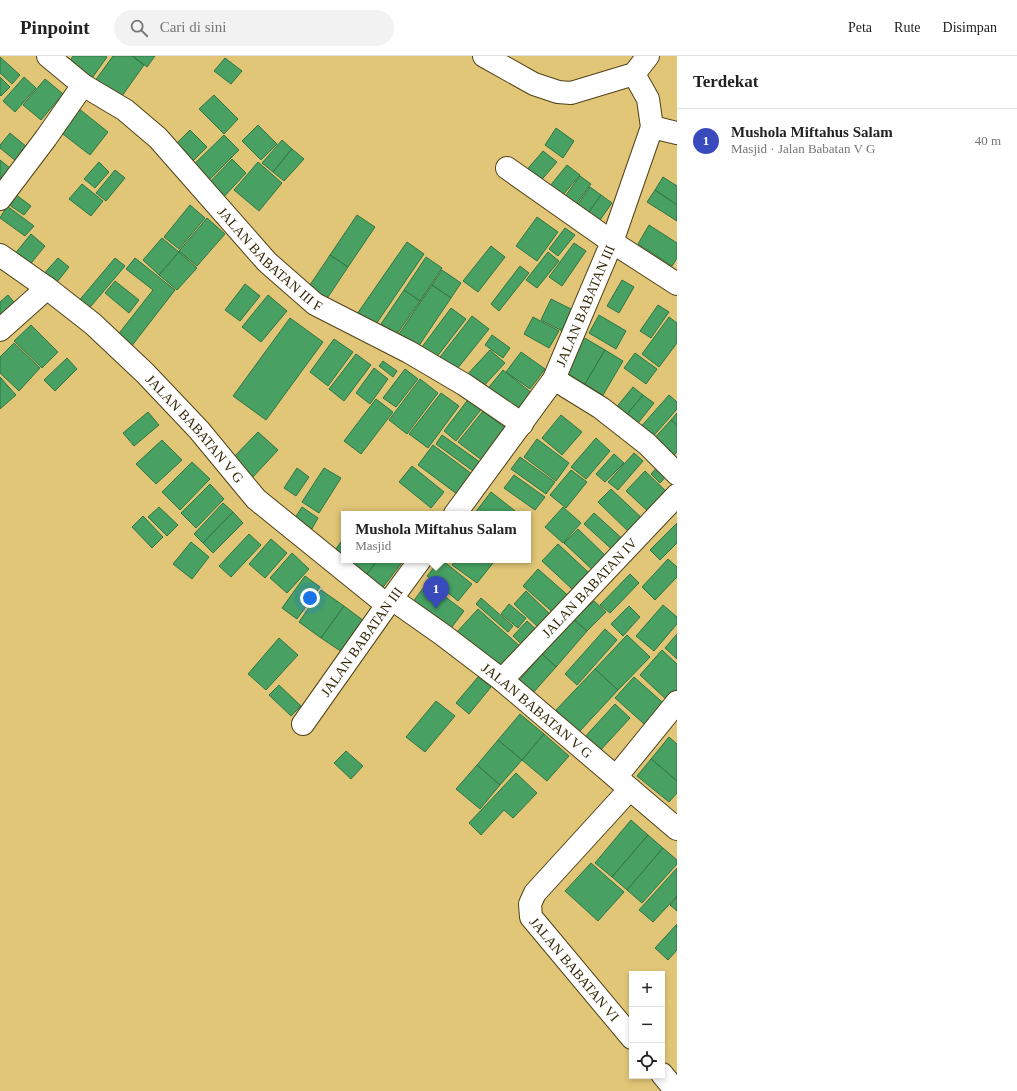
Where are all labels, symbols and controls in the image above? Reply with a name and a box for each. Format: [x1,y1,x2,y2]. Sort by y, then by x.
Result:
search box [114,10,394,46]
text: Pinpoint [20,17,90,38]
icon: search [128,17,150,39]
text: Cari di sini [160,19,226,35]
text: Peta [848,20,872,35]
text: Rute [894,20,921,35]
text: Disimpan [943,20,997,35]
text: Terdekat [693,72,759,91]
text: Mushola Miftahus Salam [731,124,893,140]
text: 1 [703,133,709,148]
text: 40 m [975,133,1001,148]
text: Masjid · Jalan Babatan V G [731,141,875,156]
street label: JALAN BABATAN III F [214,204,325,315]
street label: JALAN BABATAN III [553,243,618,369]
street label: JALAN BABATAN V G [143,372,246,486]
popup [341,511,531,563]
text: Mushola Miftahus Salam [355,521,517,537]
street label: JALAN BABATAN IV [539,535,640,641]
text: Masjid [355,538,391,553]
pin: 1 [423,576,449,609]
street label: JALAN BABATAN III [318,584,406,699]
your location [300,588,320,608]
street label: JALAN BABATAN V G [478,660,595,761]
street label: JALAN BABATAN VI [526,914,622,1025]
map controls [629,971,665,1079]
button: + [629,971,665,1007]
button: − [629,1007,665,1043]
button: locate [629,1043,665,1079]

